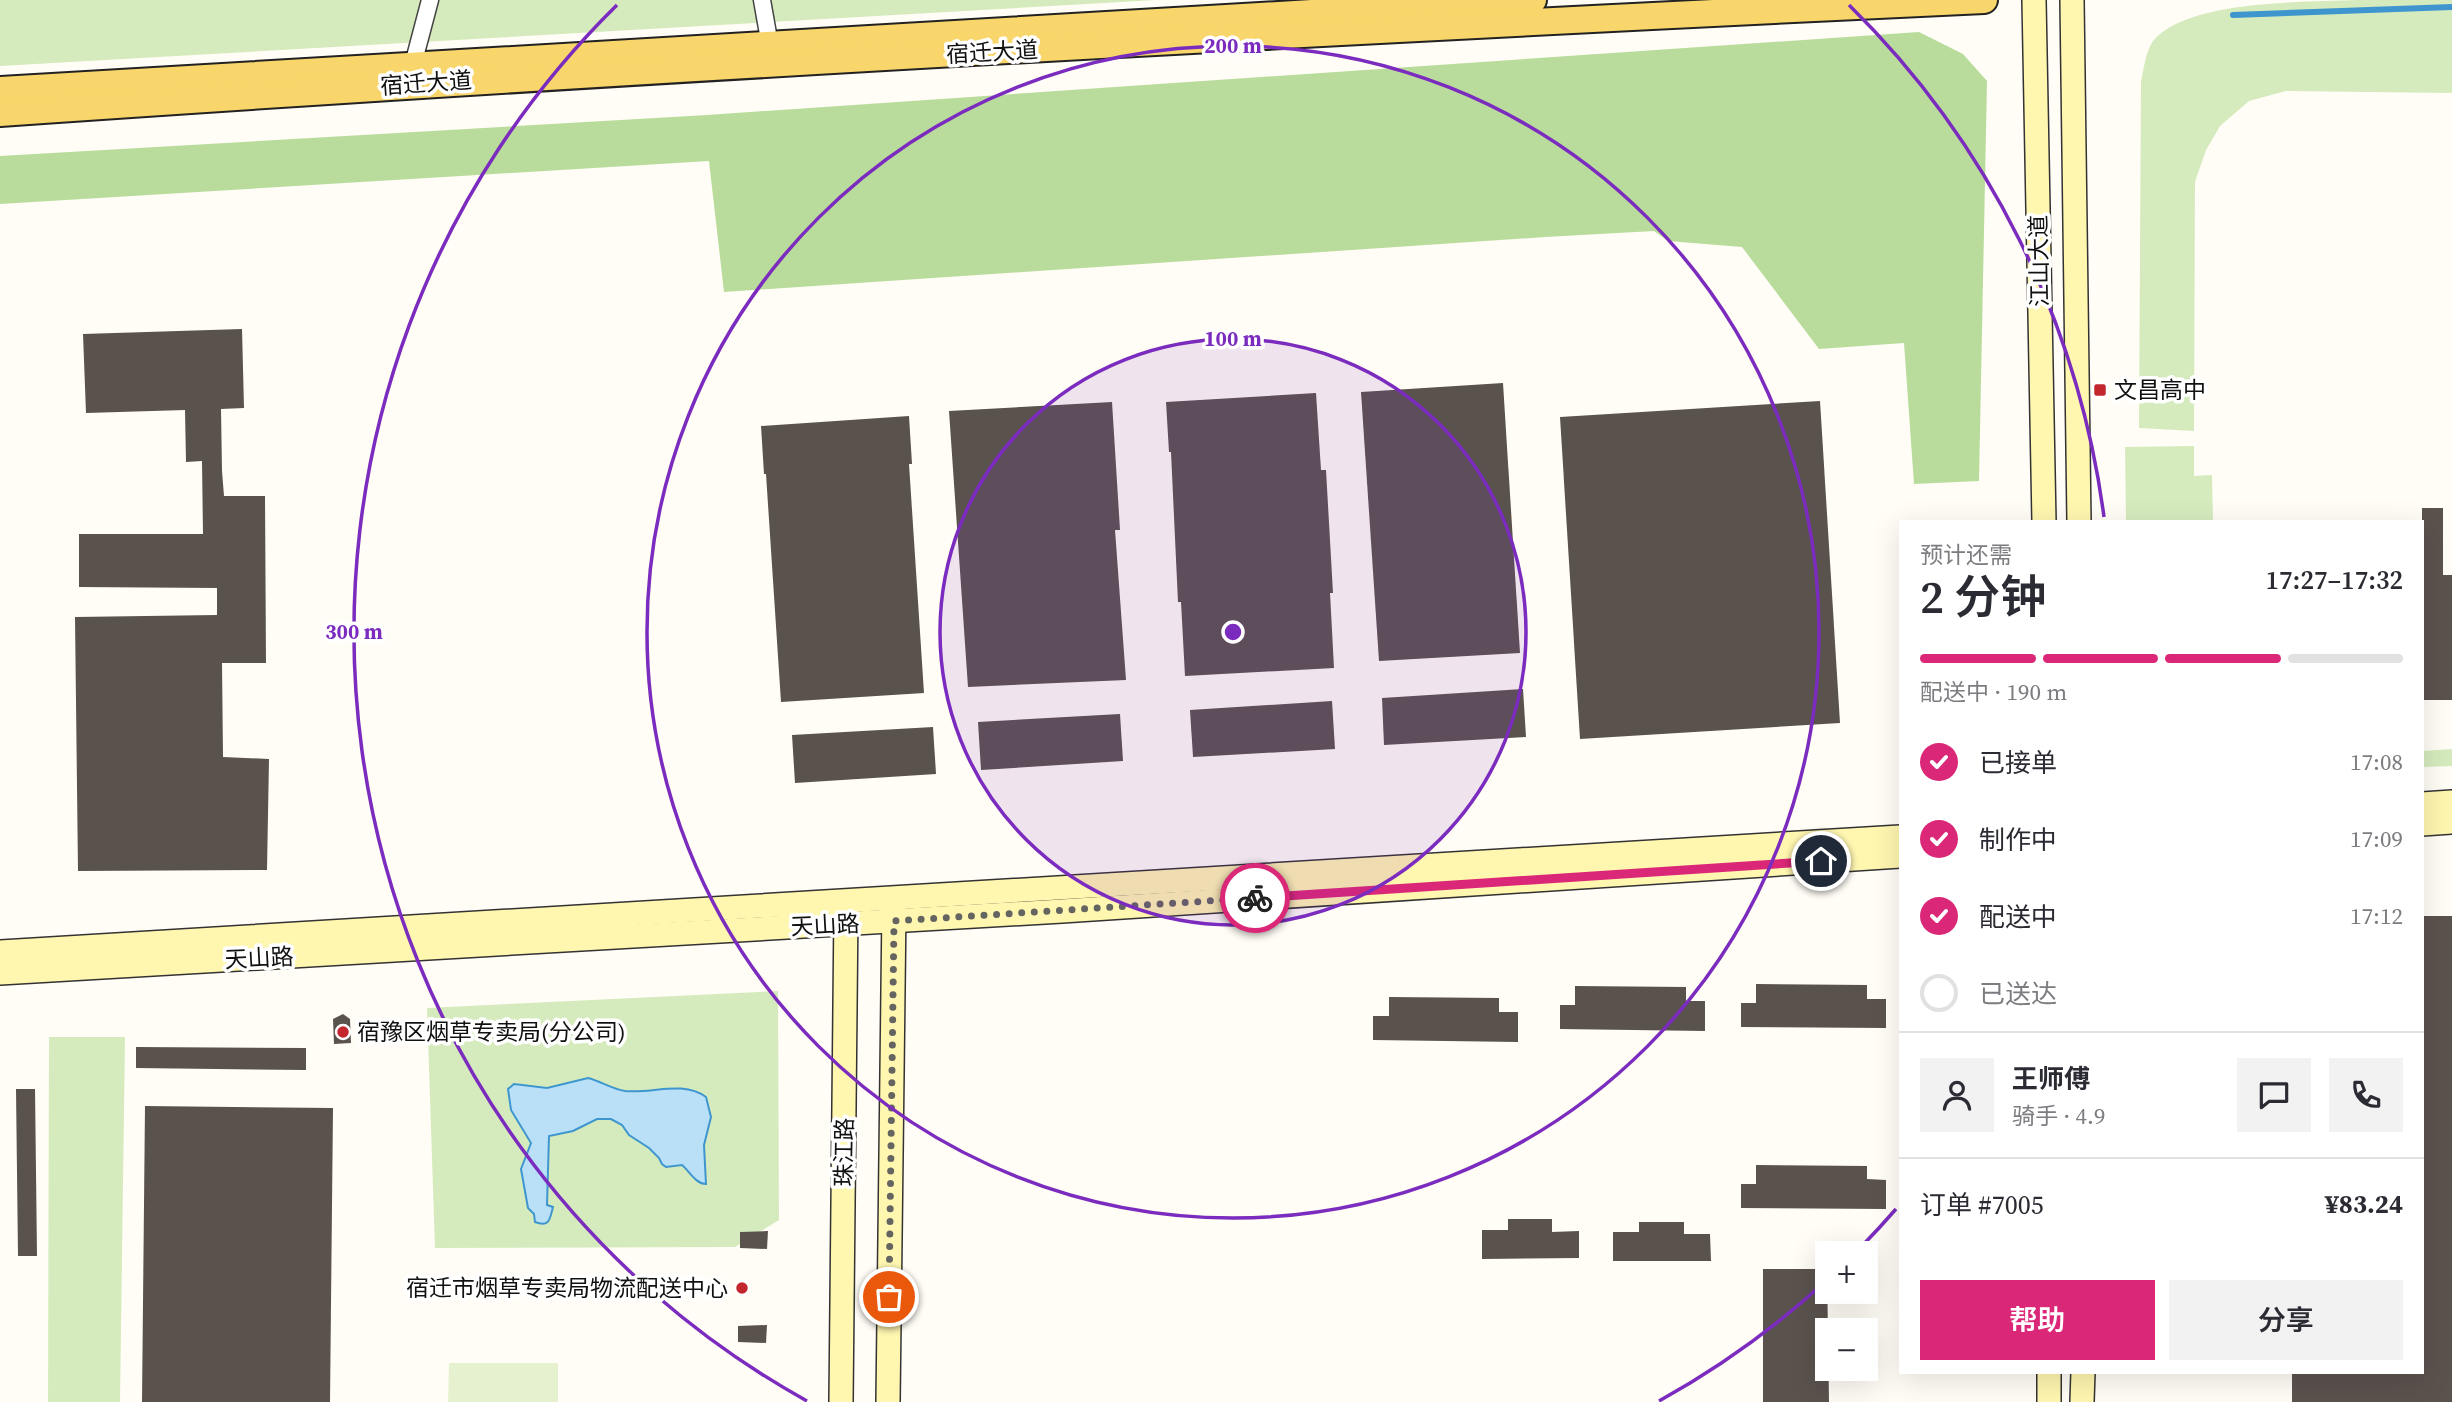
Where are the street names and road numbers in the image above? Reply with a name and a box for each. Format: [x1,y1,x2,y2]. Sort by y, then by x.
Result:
street label: 宿迁大道 [945,34,1039,70]
street label: 宿迁大道 [379,64,473,102]
street label: 江山大道 [2022,215,2056,307]
street label: 天山路 [790,907,860,943]
street label: 天山路 [224,940,294,976]
street label: 珠江路 [827,1117,861,1187]

